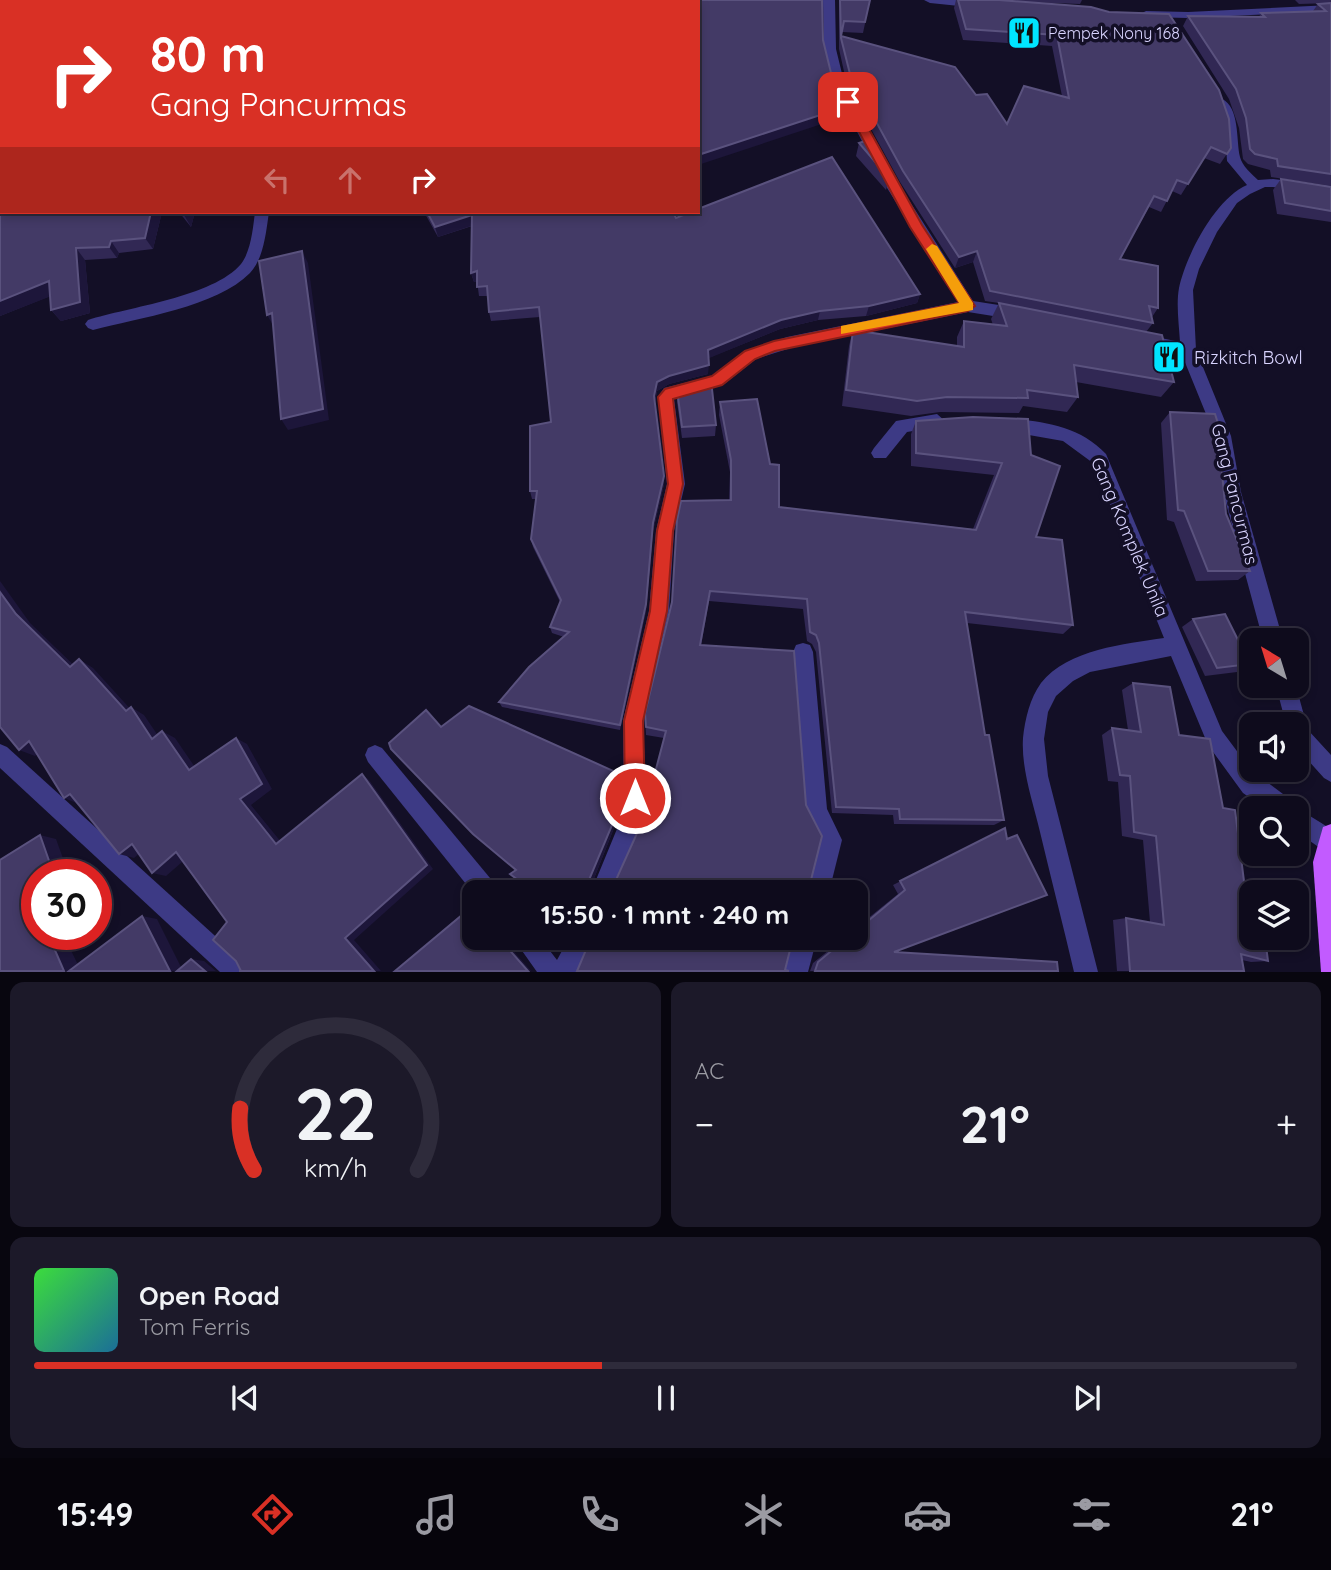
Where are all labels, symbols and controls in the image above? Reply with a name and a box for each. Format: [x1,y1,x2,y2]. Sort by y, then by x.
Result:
restaurant icon: Pempek Nony 168 [1005,14,1043,52]
text: 80 m [150,23,266,84]
place label: Pempek Nony 168 [1048,23,1180,43]
icon: right [35,28,126,119]
pin [818,72,878,132]
icon: arrive [829,83,867,121]
text: Gang Pancurmas [150,84,407,124]
icon: left [258,161,296,199]
icon: ahead [331,161,369,199]
icon: right [404,161,442,199]
restaurant icon: Rizkitch Bowl [1150,338,1188,376]
place label: Rizkitch Bowl [1194,346,1303,369]
street label: Gang Pancurmas [1206,421,1264,567]
street label: Gang Komplek Unila [1086,454,1174,620]
north arrow [1239,628,1309,698]
map controls [1239,628,1309,950]
button: sound [1239,712,1309,782]
position arrow [598,761,672,835]
button: search [1239,796,1309,866]
speed limit sign: 30 [21,859,112,950]
button: layers [1239,880,1309,950]
text: 15:50 · 1 mnt · 240 m [541,898,789,931]
text: AC [695,1056,724,1085]
text: 22 [294,1068,377,1159]
text: 21° [960,1091,1030,1156]
text: − [695,1100,714,1148]
text: + [1276,1100,1297,1148]
text: km/h [304,1152,367,1183]
text: Open Road [139,1279,280,1312]
text: Tom Ferris [139,1312,250,1341]
icon: previous [226,1379,264,1417]
icon: pause [647,1379,685,1417]
icon: next [1068,1379,1106,1417]
icon: directions [248,1490,297,1539]
icon: music [412,1490,461,1539]
icon: phone [575,1490,624,1539]
icon: climate [739,1490,788,1539]
icon: car [903,1490,952,1539]
icon: filters [1067,1490,1116,1539]
text: 15:49 [57,1494,133,1534]
text: 21° [1230,1494,1274,1534]

